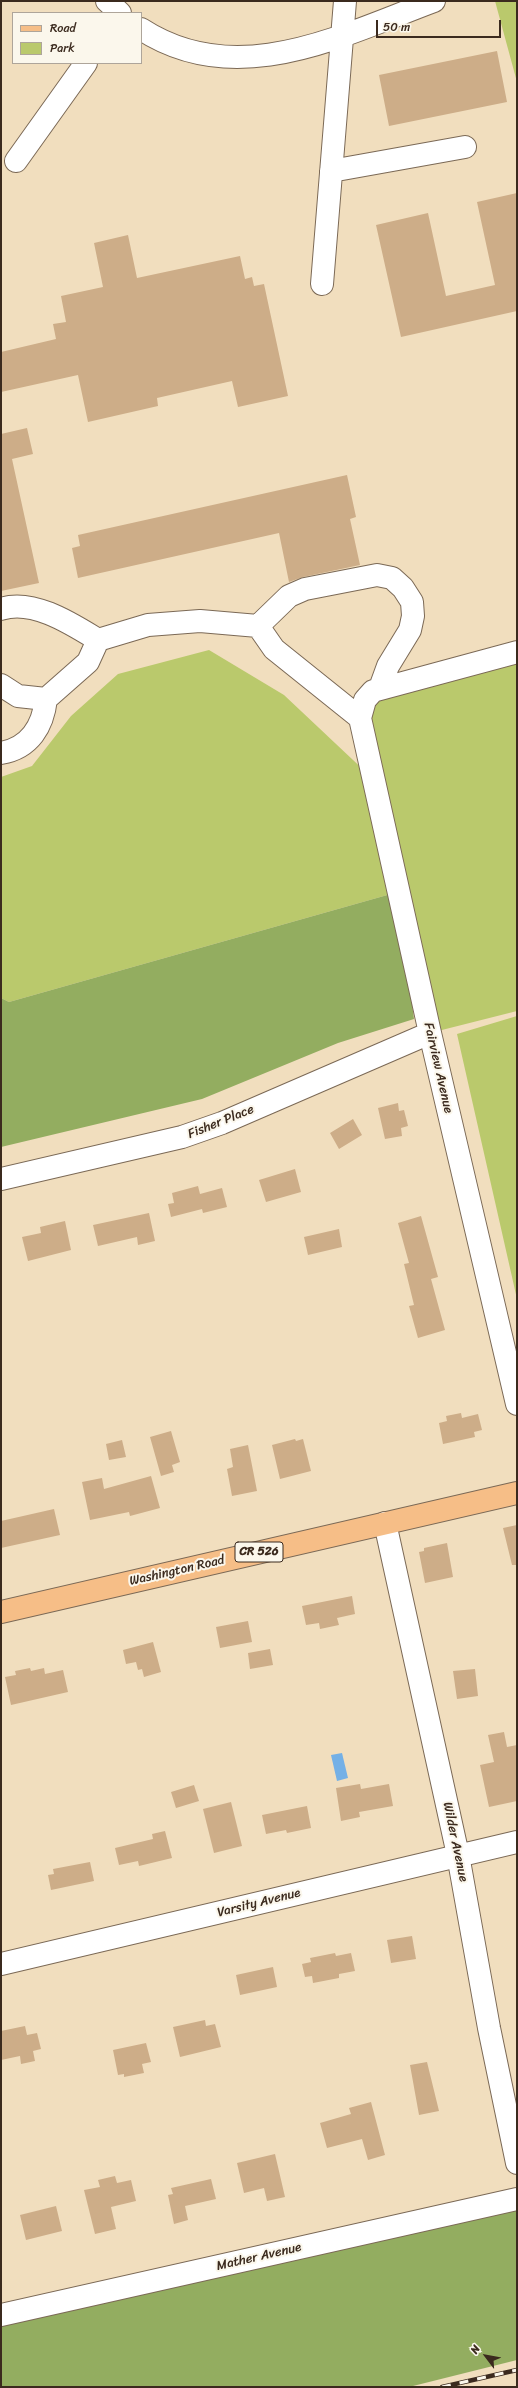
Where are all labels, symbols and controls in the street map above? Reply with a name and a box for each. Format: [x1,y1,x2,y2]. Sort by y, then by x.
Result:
legend [12,12,142,64]
scale bar [378,12,503,38]
text: 50 m [383,16,410,38]
text: Road [50,17,76,39]
text: Park [50,37,75,59]
street label: Fairview Avenue [420,1021,456,1115]
street label: Fisher Place [186,1102,256,1142]
road number: CR 526 [235,1542,283,1562]
street label: Washington Road [128,1552,226,1590]
street label: Wilder Avenue [439,1801,471,1883]
street label: Varsity Avenue [216,1885,302,1921]
street label: Mather Avenue [215,2240,303,2274]
north arrow [466,2336,506,2376]
text: N [465,2341,485,2358]

